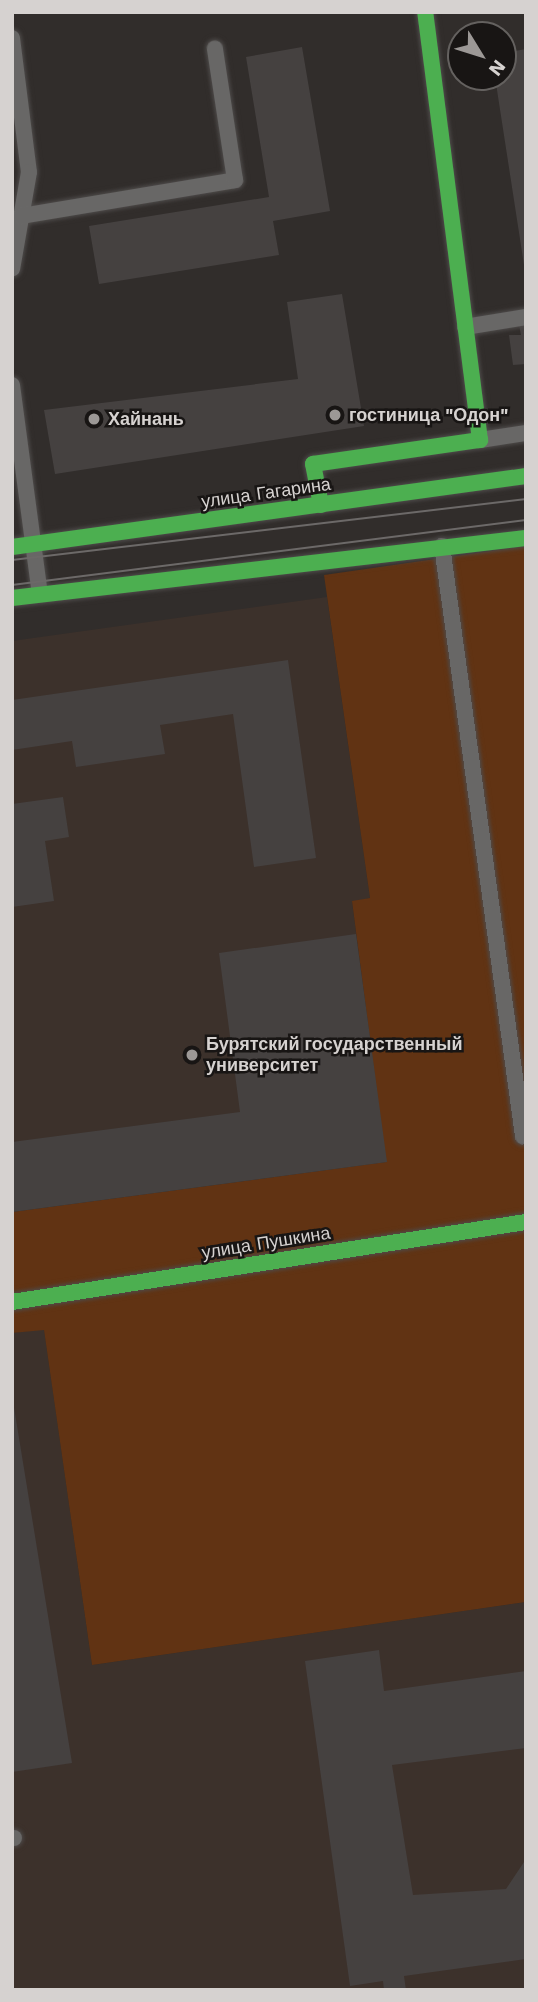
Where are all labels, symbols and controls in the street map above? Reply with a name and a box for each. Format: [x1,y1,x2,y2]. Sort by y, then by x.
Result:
north arrow [447,21,517,91]
text: N [484,55,511,81]
place label: гостиница "Одон" [349,404,508,426]
marker: гостиница "Одон" [327,407,343,423]
place label: Хайнань [108,408,184,430]
marker: Хайнань [86,411,102,427]
street label: улица Гагарина [200,473,332,513]
place label: Бурятский государственный университет [206,1034,462,1076]
marker: Бурятский государственный университет [184,1047,200,1063]
street label: улица Пушкина [200,1222,332,1264]

